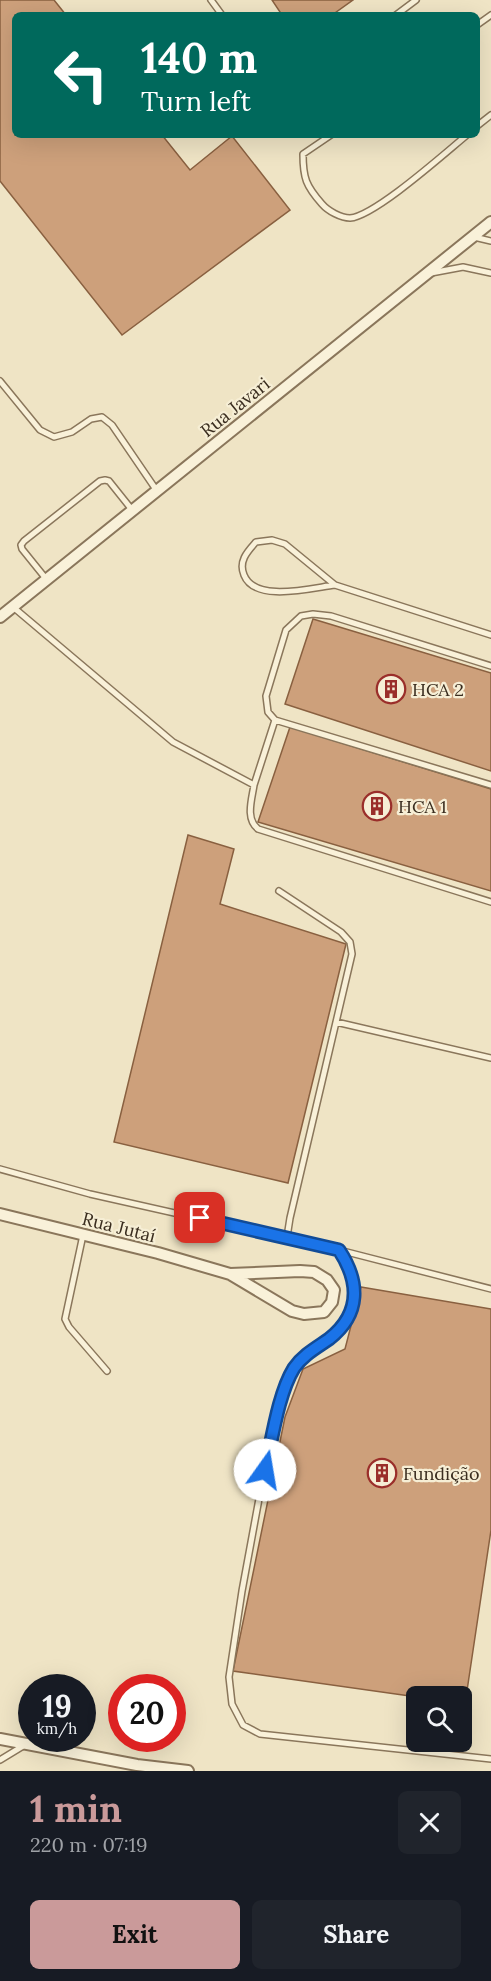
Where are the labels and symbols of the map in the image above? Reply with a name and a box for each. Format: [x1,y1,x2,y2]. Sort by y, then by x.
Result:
street label: Rua Javari [196,372,274,442]
building icon: HCA 2 [375,673,407,705]
place label: HCA 2 [412,678,464,701]
building icon: HCA 1 [361,790,393,822]
place label: HCA 1 [398,795,447,818]
pin [174,1192,225,1243]
street label: Rua Jutaí [80,1207,158,1247]
position arrow [233,1438,297,1502]
building icon: Fundição [366,1457,398,1489]
place label: Fundição [403,1462,480,1485]
speed limit sign: 20 [108,1674,186,1752]

